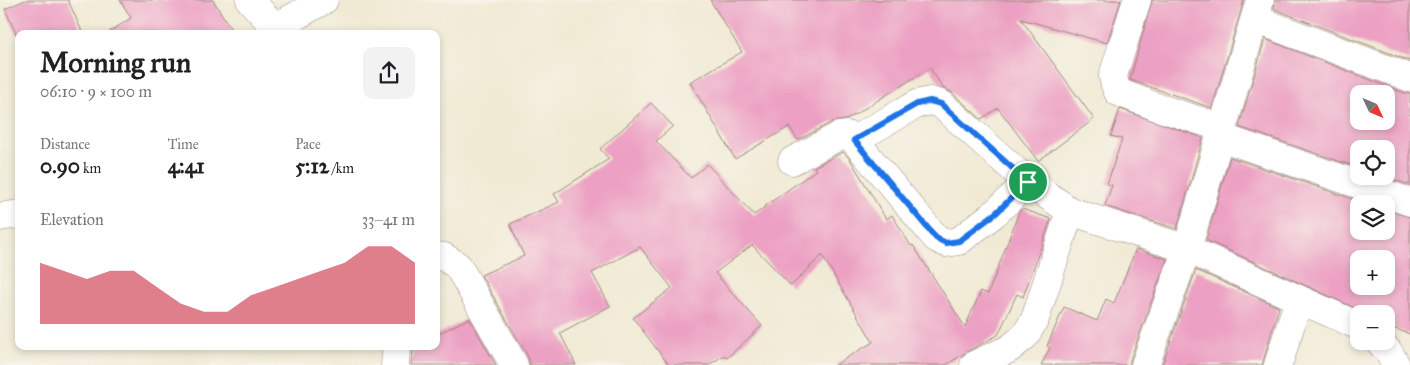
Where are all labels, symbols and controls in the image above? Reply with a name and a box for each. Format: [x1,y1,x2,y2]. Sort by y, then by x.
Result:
text: Morning run [40,45,191,80]
button: share [363,47,415,99]
text: 06:10 · 9 × 100 m [40,82,152,101]
north arrow [1350,85,1395,130]
map controls [1350,85,1395,350]
text: Distance [40,136,90,153]
text: Time [168,136,199,153]
text: Pace [295,136,321,153]
button: locate [1350,140,1395,185]
text: 0.90 [40,153,80,179]
text: 4:41 [168,153,205,179]
text: 5:12 [295,153,329,179]
text: km [80,160,101,177]
text: /km [329,160,354,177]
pin [1007,161,1049,203]
icon: arrive [1014,168,1042,196]
button: layers [1350,195,1395,240]
text: Elevation [40,210,104,229]
text: 33–41 m [362,210,415,229]
button: + [1350,250,1395,295]
button: − [1350,305,1395,350]

